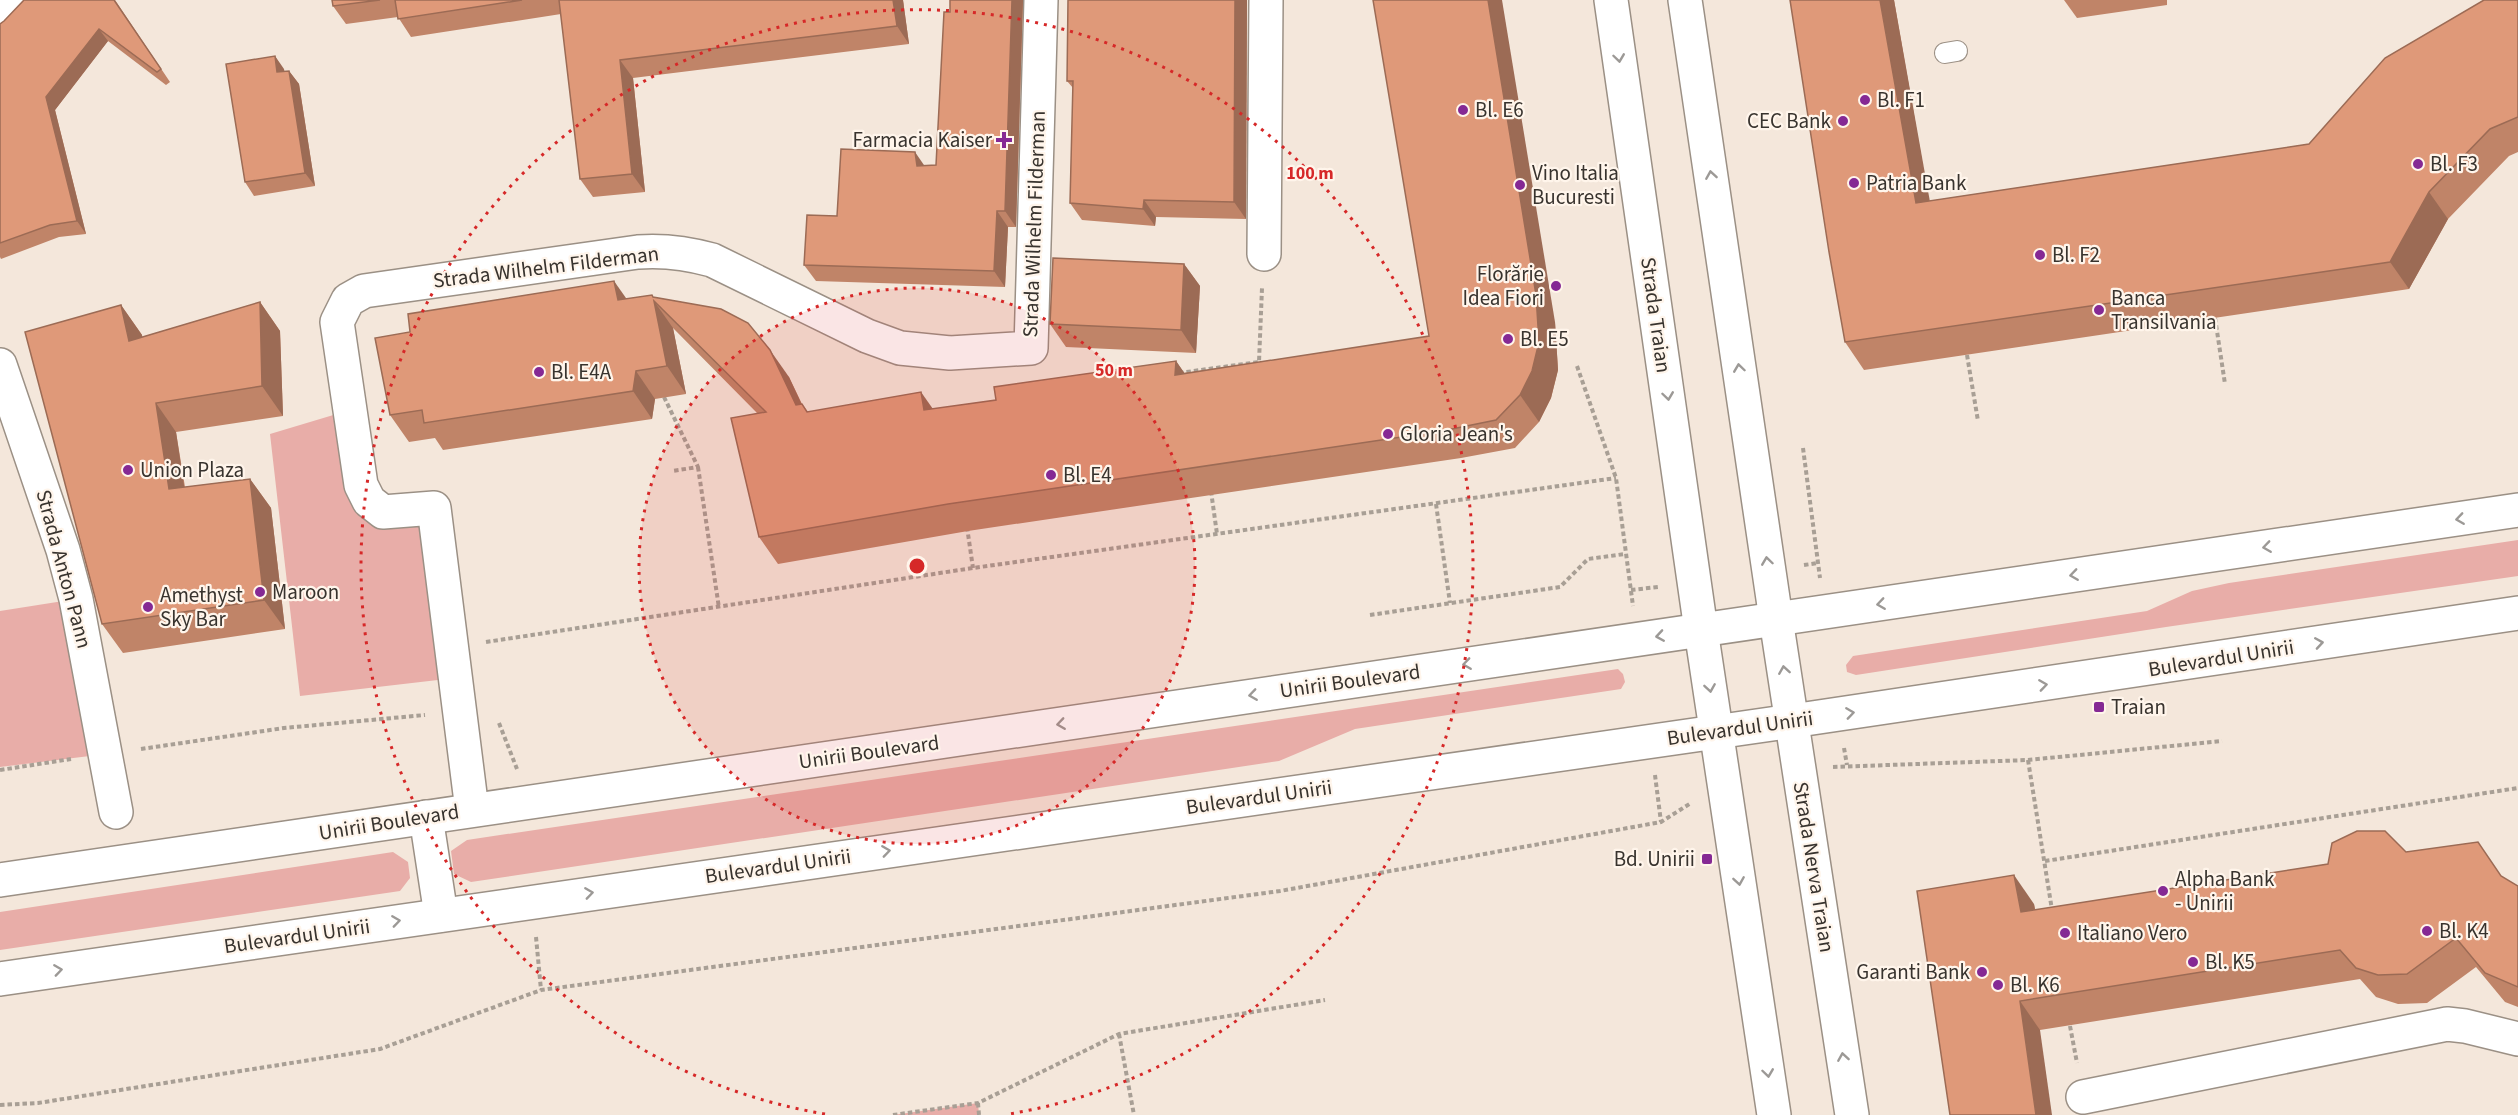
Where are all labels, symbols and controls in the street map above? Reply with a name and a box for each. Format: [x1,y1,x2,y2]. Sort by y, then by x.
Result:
one-way arrow [1613,53,1625,63]
place label: Bl. F1 [1877,85,1925,115]
marker: Bl. F1 [1858,93,1872,107]
place label: Bl. E6 [1475,95,1524,125]
marker: Bl. E6 [1456,103,1470,117]
place label: CEC Bank [1747,106,1832,136]
street label: Strada Wilhelm Filderman [1015,110,1053,338]
marker: CEC Bank [1836,114,1850,128]
place label: Farmacia Kaiser [853,125,993,155]
marker: Farmacia Kaiser [997,133,1011,147]
place label: Bl. F3 [2430,149,2478,179]
marker: Bl. F3 [2411,157,2425,171]
place label: Vino Italia Bucuresti [1532,158,1619,212]
text: 100 m [1286,161,1334,186]
place label: Patria Bank [1866,168,1967,198]
one-way arrow [1705,171,1718,181]
marker: Patria Bank [1847,176,1861,190]
marker: Vino Italia Bucuresti [1513,178,1527,192]
street label: Strada Wilhelm Filderman [431,238,661,296]
place label: Bl. F2 [2052,240,2100,270]
marker: Bl. F2 [2033,248,2047,262]
street label: Strada Traian [1633,255,1679,375]
place label: Florărie Idea Fiori [1463,259,1544,313]
marker: Florărie Idea Fiori [1549,279,1563,293]
place label: Banca Transilvania [2111,283,2217,337]
marker: Banca Transilvania [2092,303,2106,317]
place label: Bl. E5 [1520,324,1569,354]
marker: Bl. E5 [1501,332,1515,346]
place label: Bl. E4A [551,357,612,387]
text: 50 m [1095,358,1133,383]
one-way arrow [1734,364,1746,373]
marker: Bl. E4A [532,365,546,379]
one-way arrow [1661,392,1673,401]
place label: Gloria Jean's [1400,419,1513,449]
marker: Gloria Jean's [1381,427,1395,441]
place label: Union Plaza [140,455,244,485]
place label: Bl. E4 [1063,460,1112,490]
marker: Union Plaza [121,463,135,477]
marker: Bl. E4 [1044,468,1058,482]
street label: Strada Anton Pann [28,486,100,652]
one-way arrow [2456,512,2465,524]
one-way arrow [2263,540,2272,552]
centre of rings [907,556,927,576]
one-way arrow [1762,557,1774,566]
one-way arrow [2070,569,2079,581]
place label: Maroon [272,577,339,607]
place label: Amethyst Sky Bar [160,580,243,634]
marker: Maroon [253,585,267,599]
one-way arrow [1877,597,1886,609]
marker: Amethyst Sky Bar [141,600,155,614]
one-way arrow [1656,630,1665,642]
street label: Bulevardul Unirii [2146,632,2296,684]
one-way arrow [2314,638,2323,650]
street label: Unirii Boulevard [1278,656,1422,706]
one-way arrow [1463,658,1472,670]
one-way arrow [1778,665,1791,675]
one-way arrow [2038,679,2047,691]
one-way arrow [1704,683,1716,692]
one-way arrow [1249,689,1258,701]
place label: Traian [2111,692,2166,722]
marker: Traian [2092,700,2106,714]
street label: Bulevardul Unirii [1665,703,1815,753]
one-way arrow [1845,707,1855,719]
one-way arrow [1056,717,1065,729]
street label: Unirii Boulevard [797,727,941,777]
street label: Bulevardul Unirii [1184,772,1334,822]
street label: Strada Nerva Traian [1786,779,1842,955]
street label: Unirii Boulevard [317,796,461,848]
street label: Bulevardul Unirii [703,841,853,891]
place label: Bd. Unirii [1614,844,1695,874]
one-way arrow [882,845,891,857]
marker: Bd. Unirii [1700,852,1714,866]
place label: Alpha Bank - Unirii [2175,864,2275,918]
one-way arrow [1732,876,1744,885]
marker: Alpha Bank - Unirii [2156,884,2170,898]
one-way arrow [585,888,594,900]
street label: Bulevardul Unirii [222,911,372,961]
one-way arrow [392,916,401,928]
place label: Bl. K4 [2439,916,2489,946]
place label: Italiano Vero [2077,918,2187,948]
marker: Bl. K4 [2420,924,2434,938]
marker: Italiano Vero [2058,926,2072,940]
place label: Bl. K5 [2205,947,2255,977]
marker: Bl. K5 [2186,955,2200,969]
place label: Garanti Bank [1856,957,1971,987]
one-way arrow [53,965,63,977]
marker: Garanti Bank [1975,965,1989,979]
place label: Bl. K6 [2010,970,2060,1000]
marker: Bl. K6 [1991,978,2005,992]
one-way arrow [1837,1053,1850,1063]
one-way arrow [1761,1069,1773,1078]

